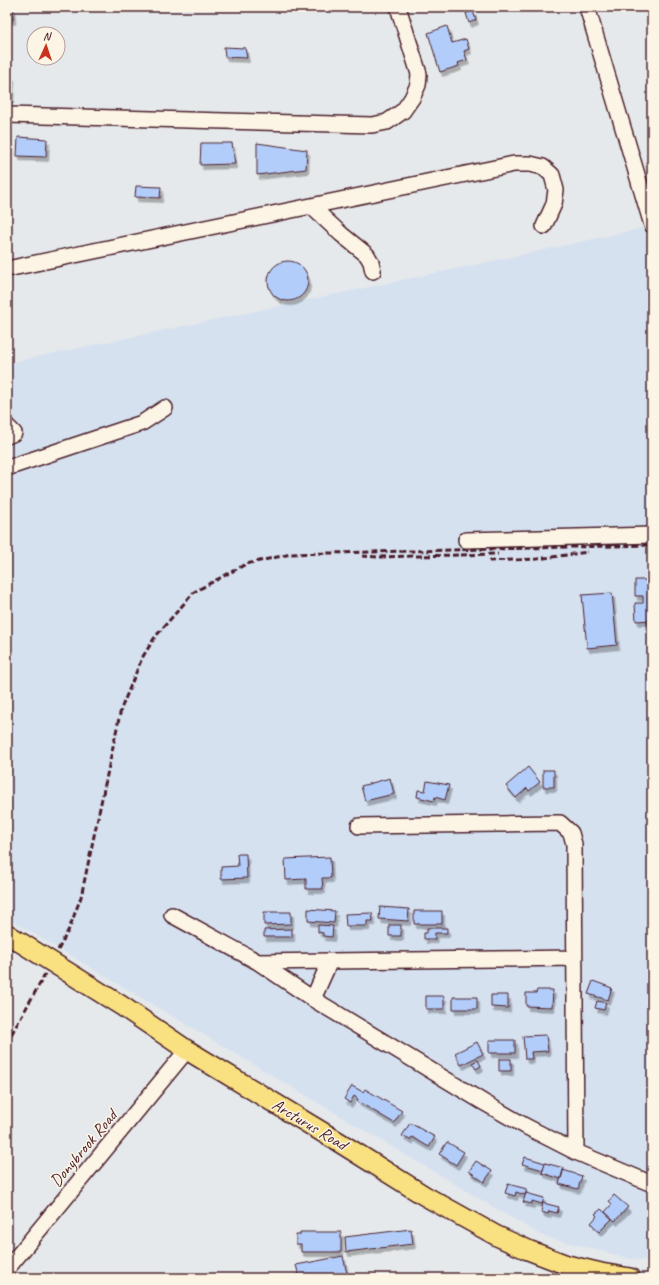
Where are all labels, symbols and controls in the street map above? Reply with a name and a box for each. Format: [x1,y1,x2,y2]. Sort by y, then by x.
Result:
north arrow [26,26,66,66]
text: N [43,29,52,43]
street label: Arcturus Road [268,1094,353,1156]
street label: Donybrook Road [45,1104,123,1191]

